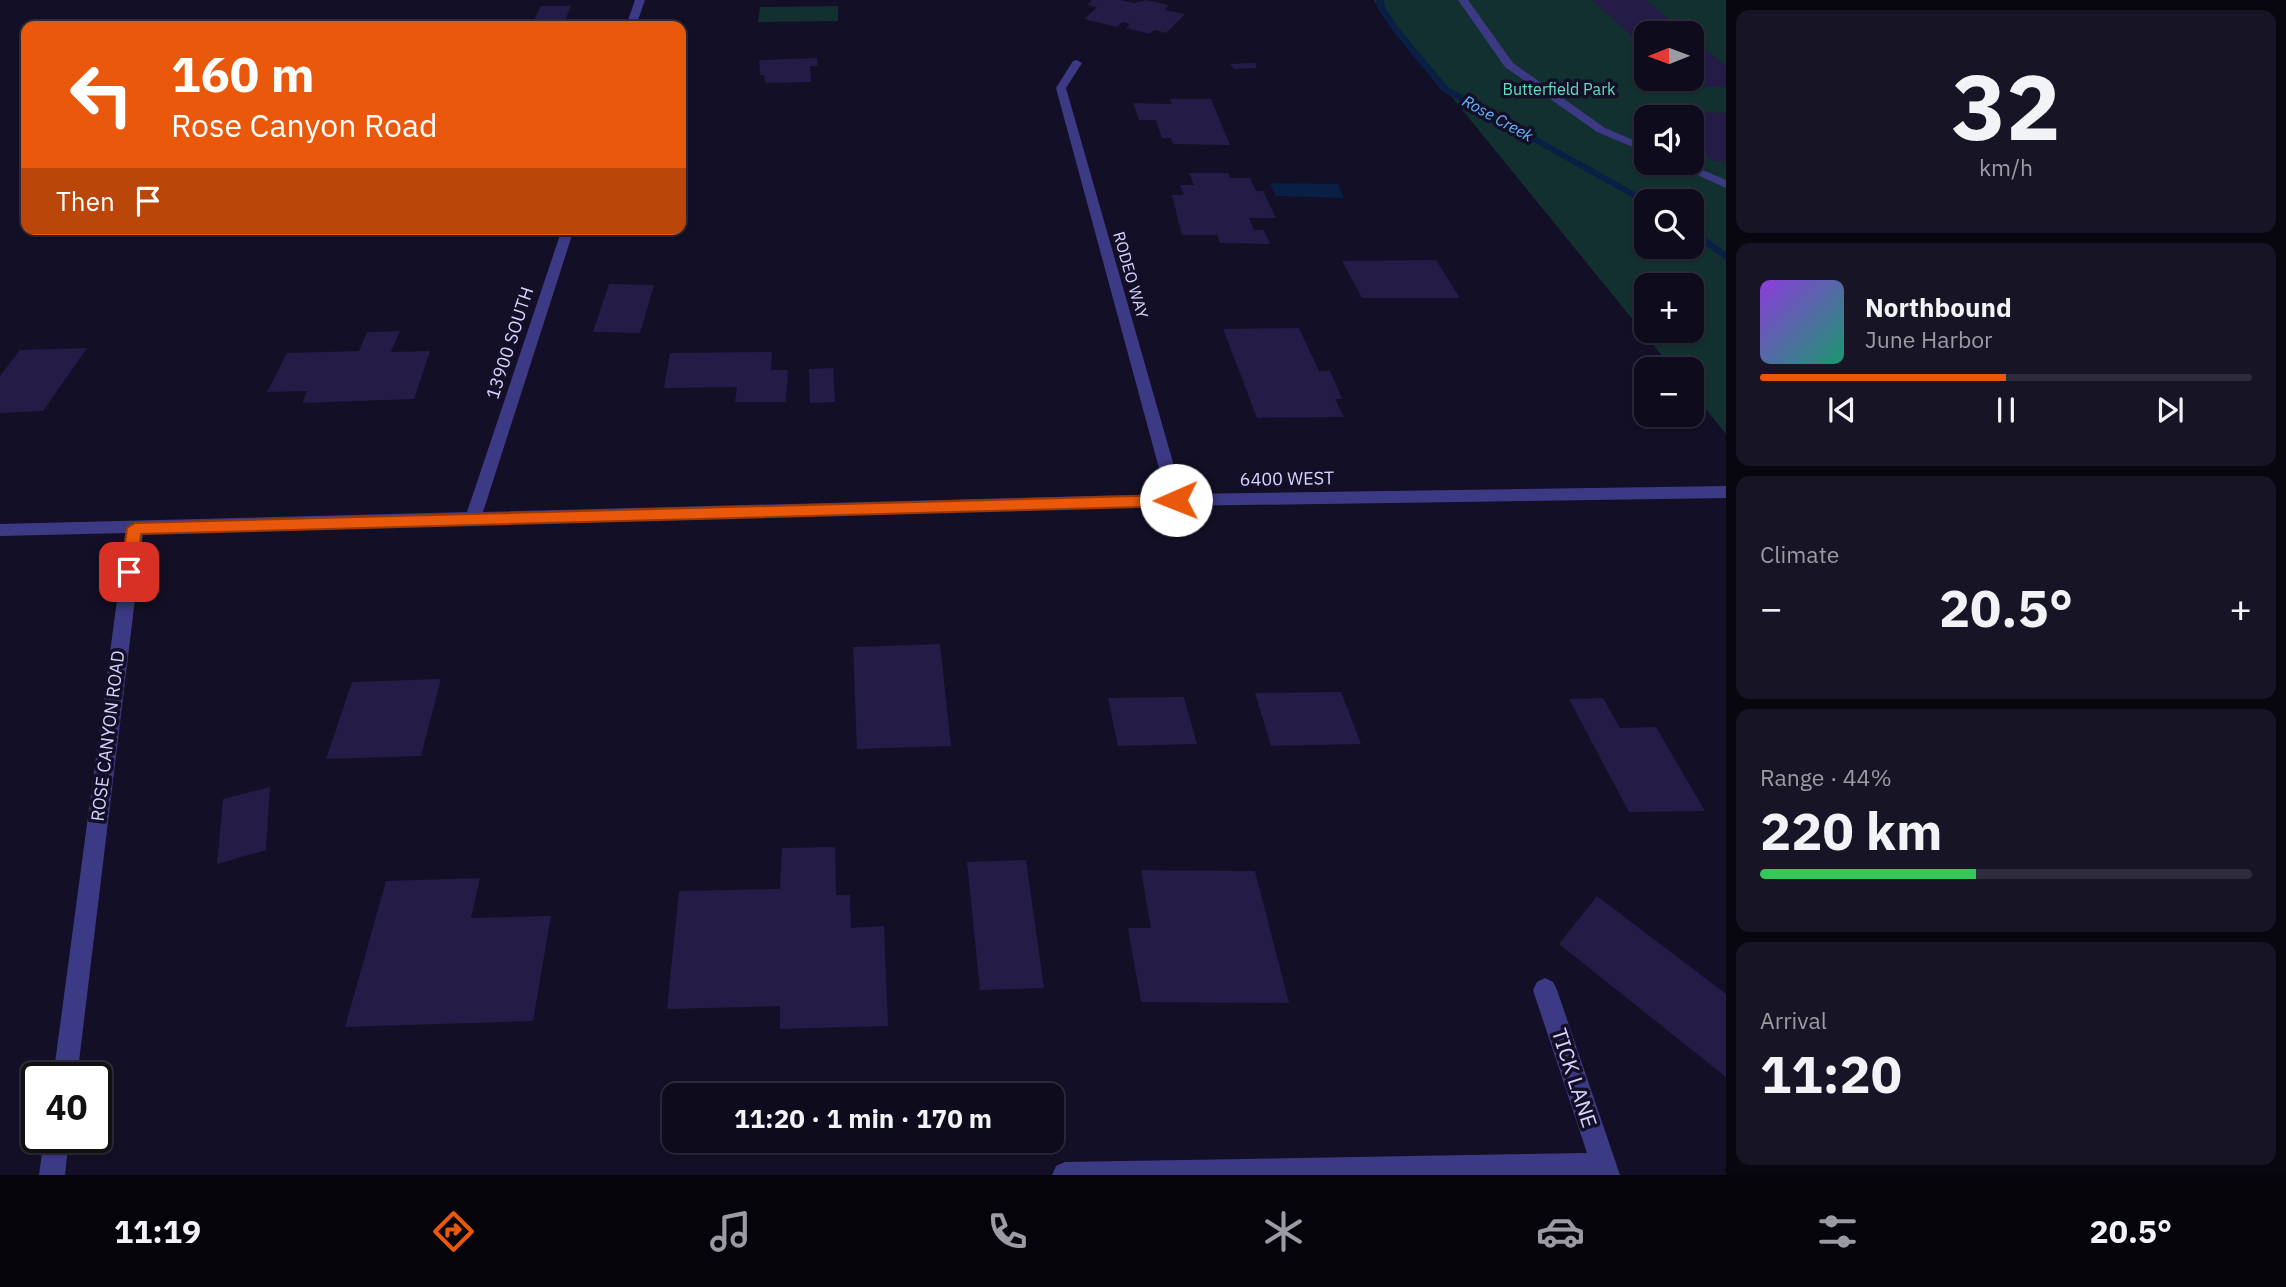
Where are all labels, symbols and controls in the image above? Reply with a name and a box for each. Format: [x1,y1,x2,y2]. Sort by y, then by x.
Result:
north arrow [1634,21,1704,91]
map controls [1634,21,1704,427]
text: 160 m [171,42,315,105]
text: 32 [1951,47,2061,165]
icon: left [56,49,147,140]
park label: Butterfield Park [1503,79,1616,99]
water label: Rose Creek [1459,90,1537,146]
text: Rose Canyon Road [171,104,438,146]
button: sound [1634,105,1704,175]
text: km/h [1979,152,2033,182]
icon: arrive [129,182,167,220]
text: Then [56,184,115,218]
button: search [1634,189,1704,259]
street label: RODEO WAY [1109,229,1153,321]
button: + [1634,273,1704,343]
street label: 13900 SOUTH [481,284,538,402]
text: Northbound [1865,290,2012,324]
text: June Harbor [1865,324,1993,354]
button: − [1634,357,1704,427]
icon: previous [1823,391,1861,429]
icon: pause [1987,391,2025,429]
icon: next [2151,391,2189,429]
position arrow [1139,463,1213,537]
street label: 6400 WEST [1240,466,1334,491]
text: Climate [1760,539,1839,569]
pin [99,542,159,602]
icon: arrive [110,553,148,591]
text: 20.5° [1939,574,2073,641]
text: − [1760,583,1783,632]
text: + [2229,583,2252,632]
street label: ROSE CANYON ROAD [86,649,129,823]
text: Range · 44% [1760,762,1892,792]
text: 220 km [1760,797,1942,864]
text: Arrival [1760,1005,1827,1035]
street label: TICK LANE [1546,1024,1604,1131]
text: 11:20 [1760,1040,1902,1107]
speed limit sign: 40 [21,1062,112,1153]
text: 11:20 · 1 min · 170 m [734,1101,992,1135]
icon: directions [429,1207,478,1256]
icon: music [706,1207,755,1256]
icon: phone [983,1207,1032,1256]
icon: climate [1259,1207,1308,1256]
icon: car [1536,1207,1585,1256]
icon: filters [1813,1207,1862,1256]
text: 11:19 [114,1210,201,1252]
text: 20.5° [2090,1210,2172,1252]

